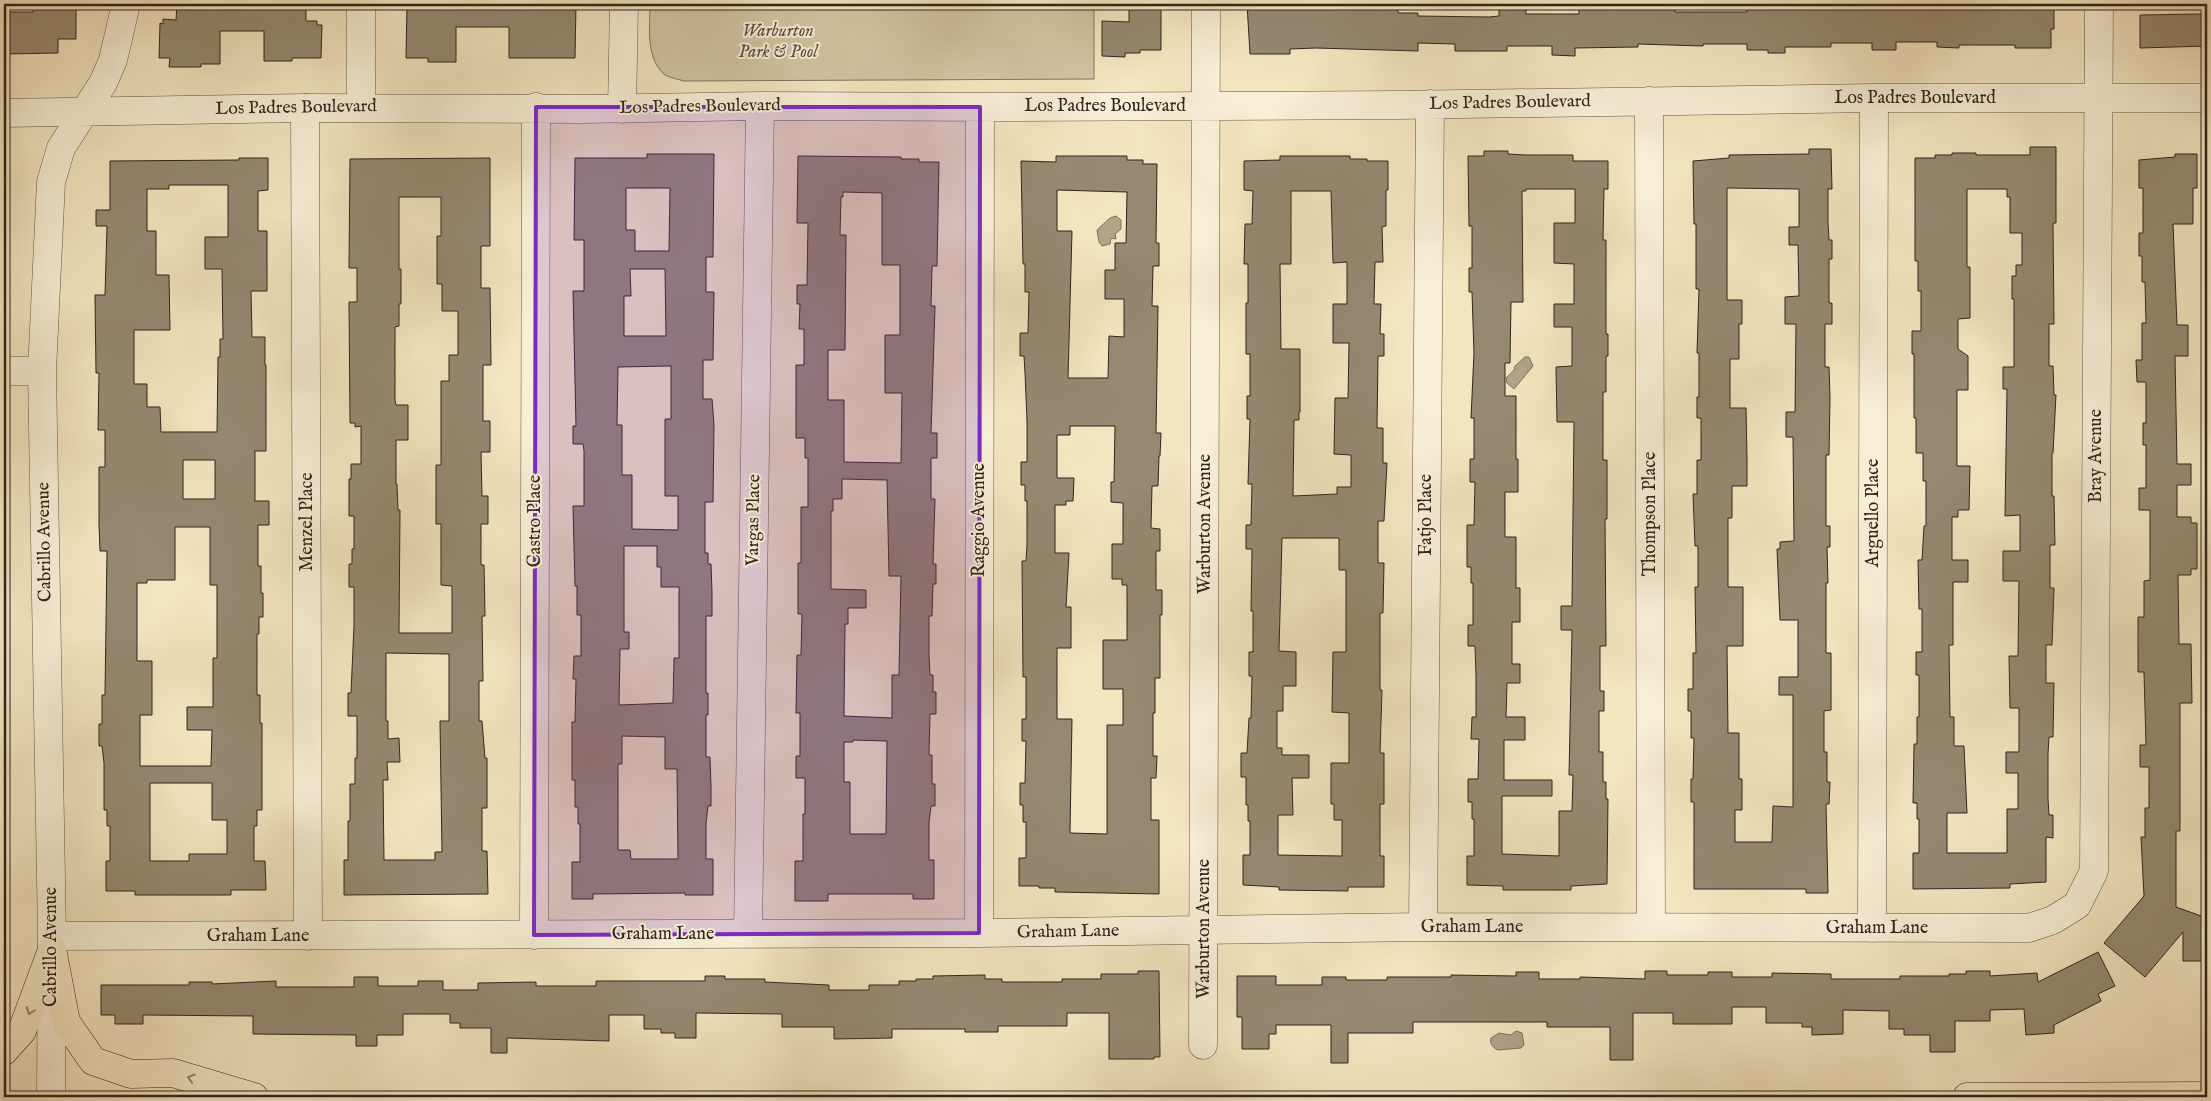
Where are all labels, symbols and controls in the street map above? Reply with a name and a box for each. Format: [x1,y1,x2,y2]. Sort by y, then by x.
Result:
park label: Warburton Park & Pool [739,20,819,64]
street label: Los Padres Boulevard [1834,87,1996,110]
street label: Los Padres Boulevard [1429,90,1591,116]
street label: Los Padres Boulevard [619,94,781,120]
street label: Los Padres Boulevard [215,95,377,121]
street label: Los Padres Boulevard [1024,95,1186,118]
street label: Bray Avenue [2085,409,2108,503]
street label: Thompson Place [1639,452,1662,576]
street label: Warburton Avenue [1194,454,1217,594]
street label: Arguello Place [1862,459,1885,568]
street label: Raggio Avenue [968,463,991,577]
street label: Menzel Place [296,472,319,572]
street label: Vargas Place [742,474,766,567]
street label: Fatjo Place [1415,474,1438,556]
street label: Castro Place [524,475,547,567]
street label: Cabrillo Avenue [32,482,58,602]
street label: Warburton Avenue [1193,859,1216,999]
street label: Cabrillo Avenue [40,887,63,1007]
street label: Graham Lane [1421,916,1523,939]
street label: Graham Lane [1826,917,1928,940]
street label: Graham Lane [1017,920,1119,944]
street label: Graham Lane [612,923,714,946]
street label: Graham Lane [207,925,309,948]
one-way arrow [26,1006,36,1015]
one-way arrow [187,1074,195,1084]

